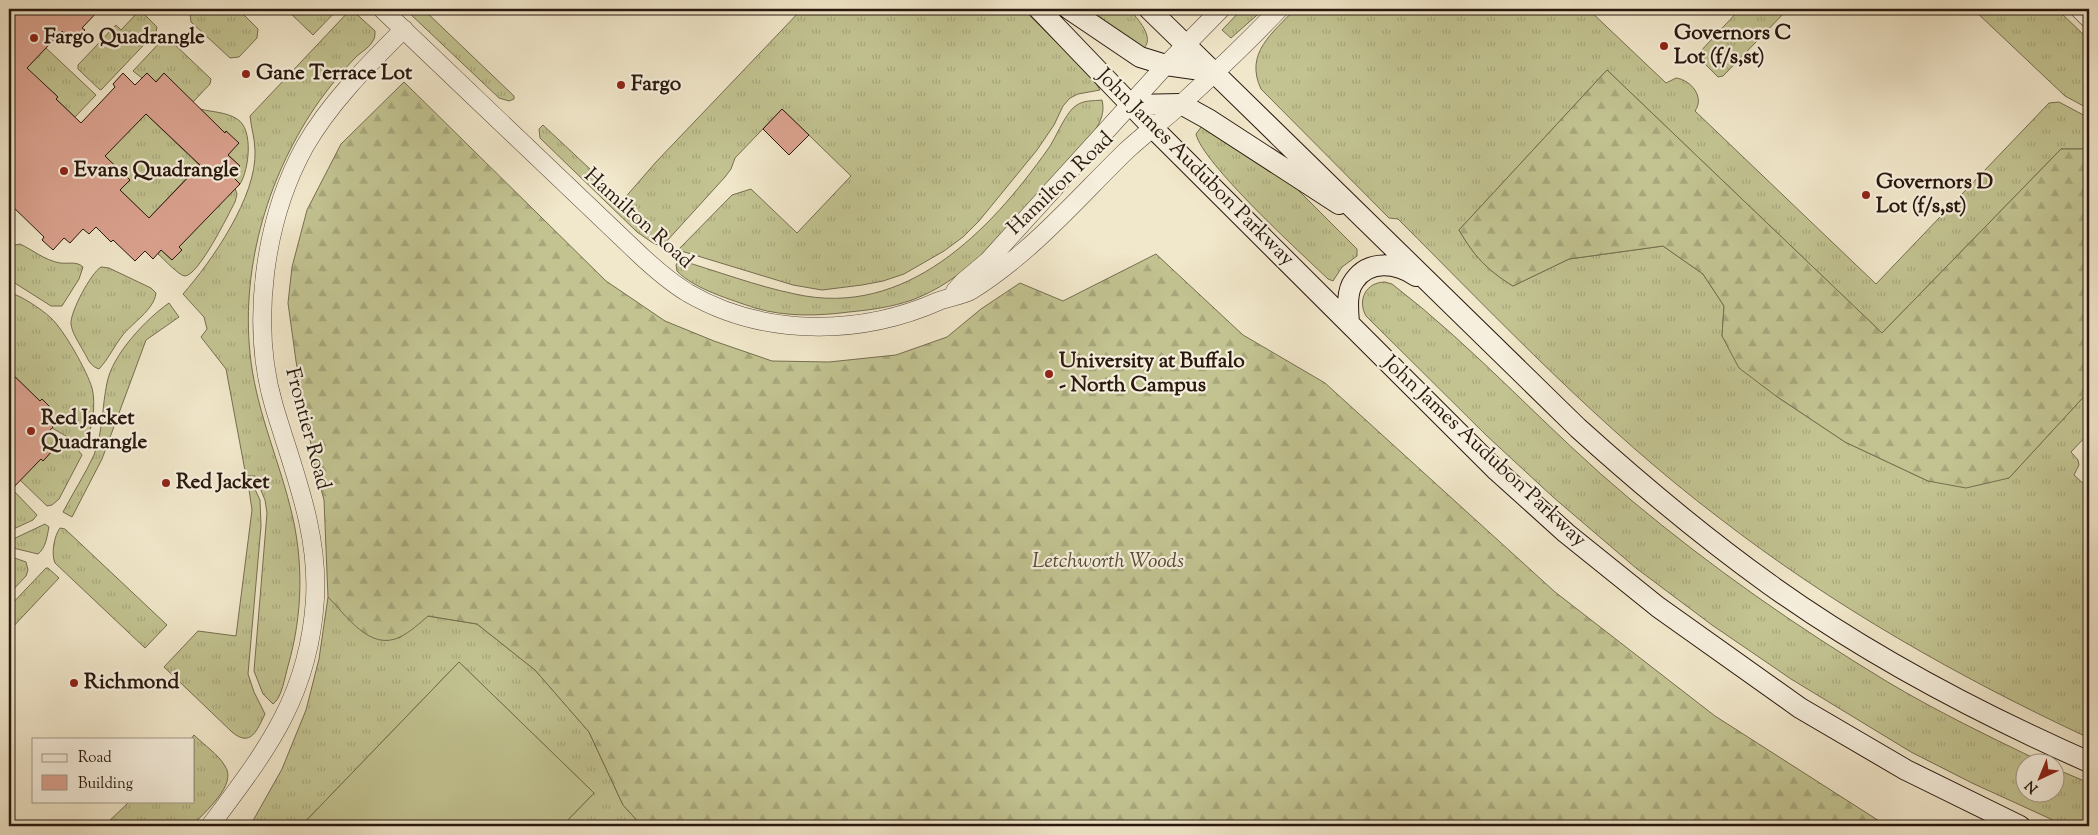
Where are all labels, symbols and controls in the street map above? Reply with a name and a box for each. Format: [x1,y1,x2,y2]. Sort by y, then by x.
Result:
place label: Governors C Lot (f/s,st) [1674,19,1791,73]
place label: Fargo Quadrangle [44,23,205,53]
marker: Fargo Quadrangle [28,32,40,44]
marker: Governors C Lot (f/s,st) [1658,40,1670,52]
place label: Gane Terrace Lot [256,59,413,89]
street label: John James Audubon Parkway [1088,61,1301,274]
marker: Gane Terrace Lot [240,68,252,80]
place label: Fargo [631,70,682,100]
marker: Fargo [615,79,627,91]
street label: Hamilton Road [1001,125,1121,243]
place label: Evans Quadrangle [74,156,239,186]
street label: Hamilton Road [577,162,699,276]
marker: Evans Quadrangle [58,165,70,177]
place label: Governors D Lot (f/s,st) [1876,168,1993,222]
marker: Governors D Lot (f/s,st) [1860,189,1872,201]
place label: University at Buffalo - North Campus [1059,347,1245,401]
street label: John James Audubon Parkway [1375,349,1593,555]
street label: Frontier Road [276,365,338,494]
marker: University at Buffalo - North Campus [1043,368,1055,380]
place label: Red Jacket Quadrangle [41,404,147,458]
marker: Red Jacket Quadrangle [25,425,37,437]
place label: Red Jacket [176,468,270,498]
marker: Red Jacket [160,477,172,489]
park label: Letchworth Woods [1032,547,1184,577]
place label: Richmond [84,668,179,698]
marker: Richmond [68,677,80,689]
legend [32,738,195,802]
text: Road [78,748,112,769]
north arrow [2016,752,2066,802]
text: Building [78,774,133,795]
text: N [2021,775,2043,797]

